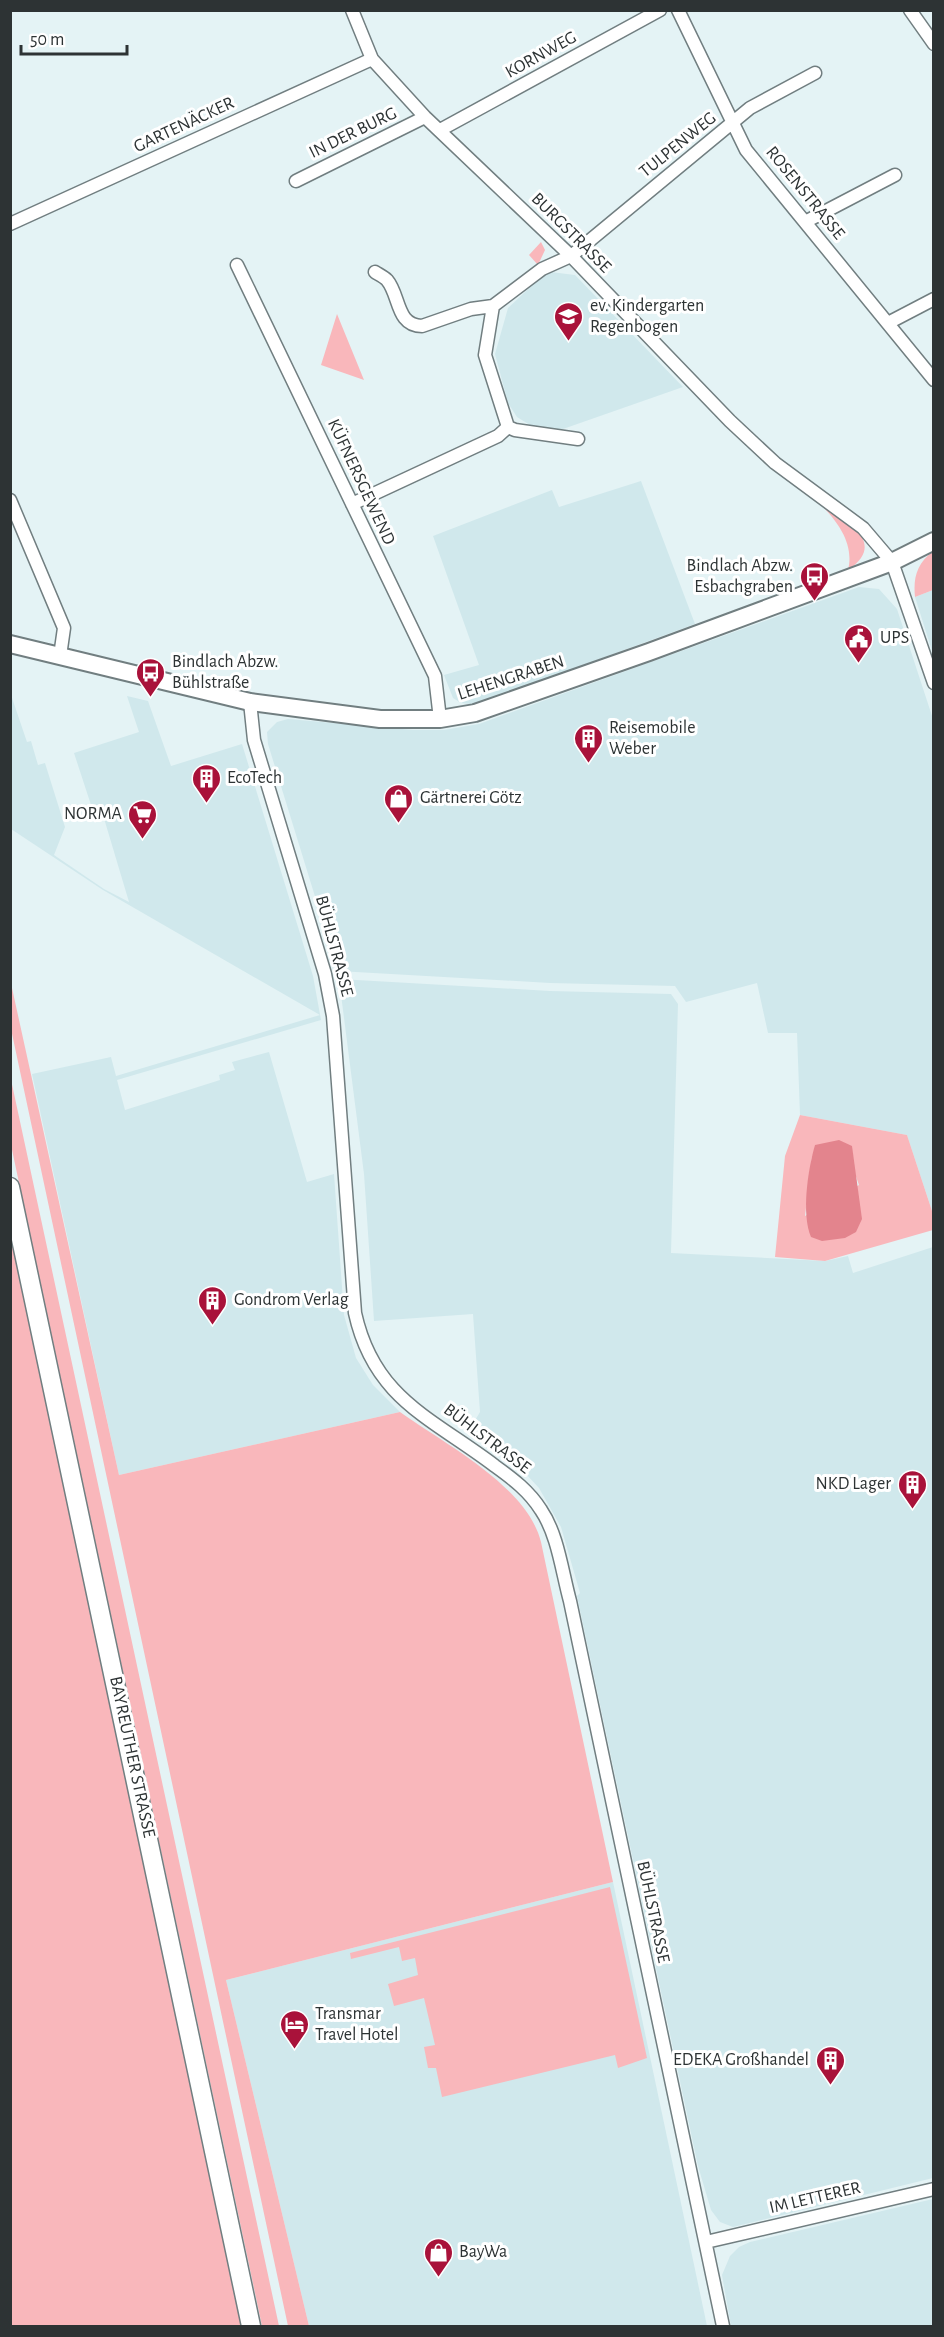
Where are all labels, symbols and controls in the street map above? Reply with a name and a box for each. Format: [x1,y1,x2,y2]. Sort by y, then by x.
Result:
scale bar [21,18,128,56]
street label: KORNWEG [502,28,580,82]
text: 50 m [30,31,64,49]
street label: GARTENÄCKER [130,92,237,156]
street label: IN DER BURG [306,104,400,162]
street label: TULPENWEG [636,109,720,181]
street label: ROSENSTRASSE [762,143,848,243]
street label: BURGSTRASSE [528,190,615,277]
place label: ev. Kindergarten Regenbogen [590,297,704,336]
school or university icon: ev. Kindergarten Regenbogen [553,300,585,342]
street label: KÜFNERSGEWEND [324,415,400,548]
place label: Bindlach Abzw. Esbachgraben [687,557,793,596]
bus stop icon: Bindlach Abzw. Esbachgraben [798,560,830,602]
public building icon: UPS [843,622,875,664]
place label: UPS [880,629,909,647]
street label: LEHENGRABEN [455,652,567,704]
place label: Bindlach Abzw. Bühlstraße [172,653,278,692]
bus stop icon: Bindlach Abzw. Bühlstraße [135,656,167,698]
place label: Reisemobile Weber [609,719,696,758]
building icon: Reisemobile Weber [572,722,604,764]
building icon: EcoTech [190,762,222,804]
place label: EcoTech [227,769,282,787]
shop icon: Gärtnerei Götz [383,782,415,824]
place label: Gärtnerei Götz [420,789,522,807]
supermarket icon: NORMA [127,798,159,840]
place label: NORMA [64,805,123,823]
street label: BÜHLSTRASSE [312,893,358,999]
building icon: Gondrom Verlag [197,1284,229,1326]
place label: Gondrom Verlag [234,1291,349,1309]
street label: BÜHLSTRASSE [440,1399,535,1478]
building icon: NKD Lager [896,1468,928,1510]
place label: NKD Lager [816,1475,891,1493]
street label: BAYREUTHER STRASSE [106,1675,158,1840]
street label: BÜHLSTRASSE [633,1859,675,1965]
place label: Transmar Travel Hotel [315,2005,398,2044]
hotel icon: Transmar Travel Hotel [278,2008,310,2050]
building icon: EDEKA Großhandel [814,2044,846,2086]
place label: EDEKA Großhandel [673,2051,809,2069]
street label: IM LETTERER [768,2179,862,2217]
shop icon: BayWa [422,2236,454,2278]
place label: BayWa [459,2243,507,2261]

